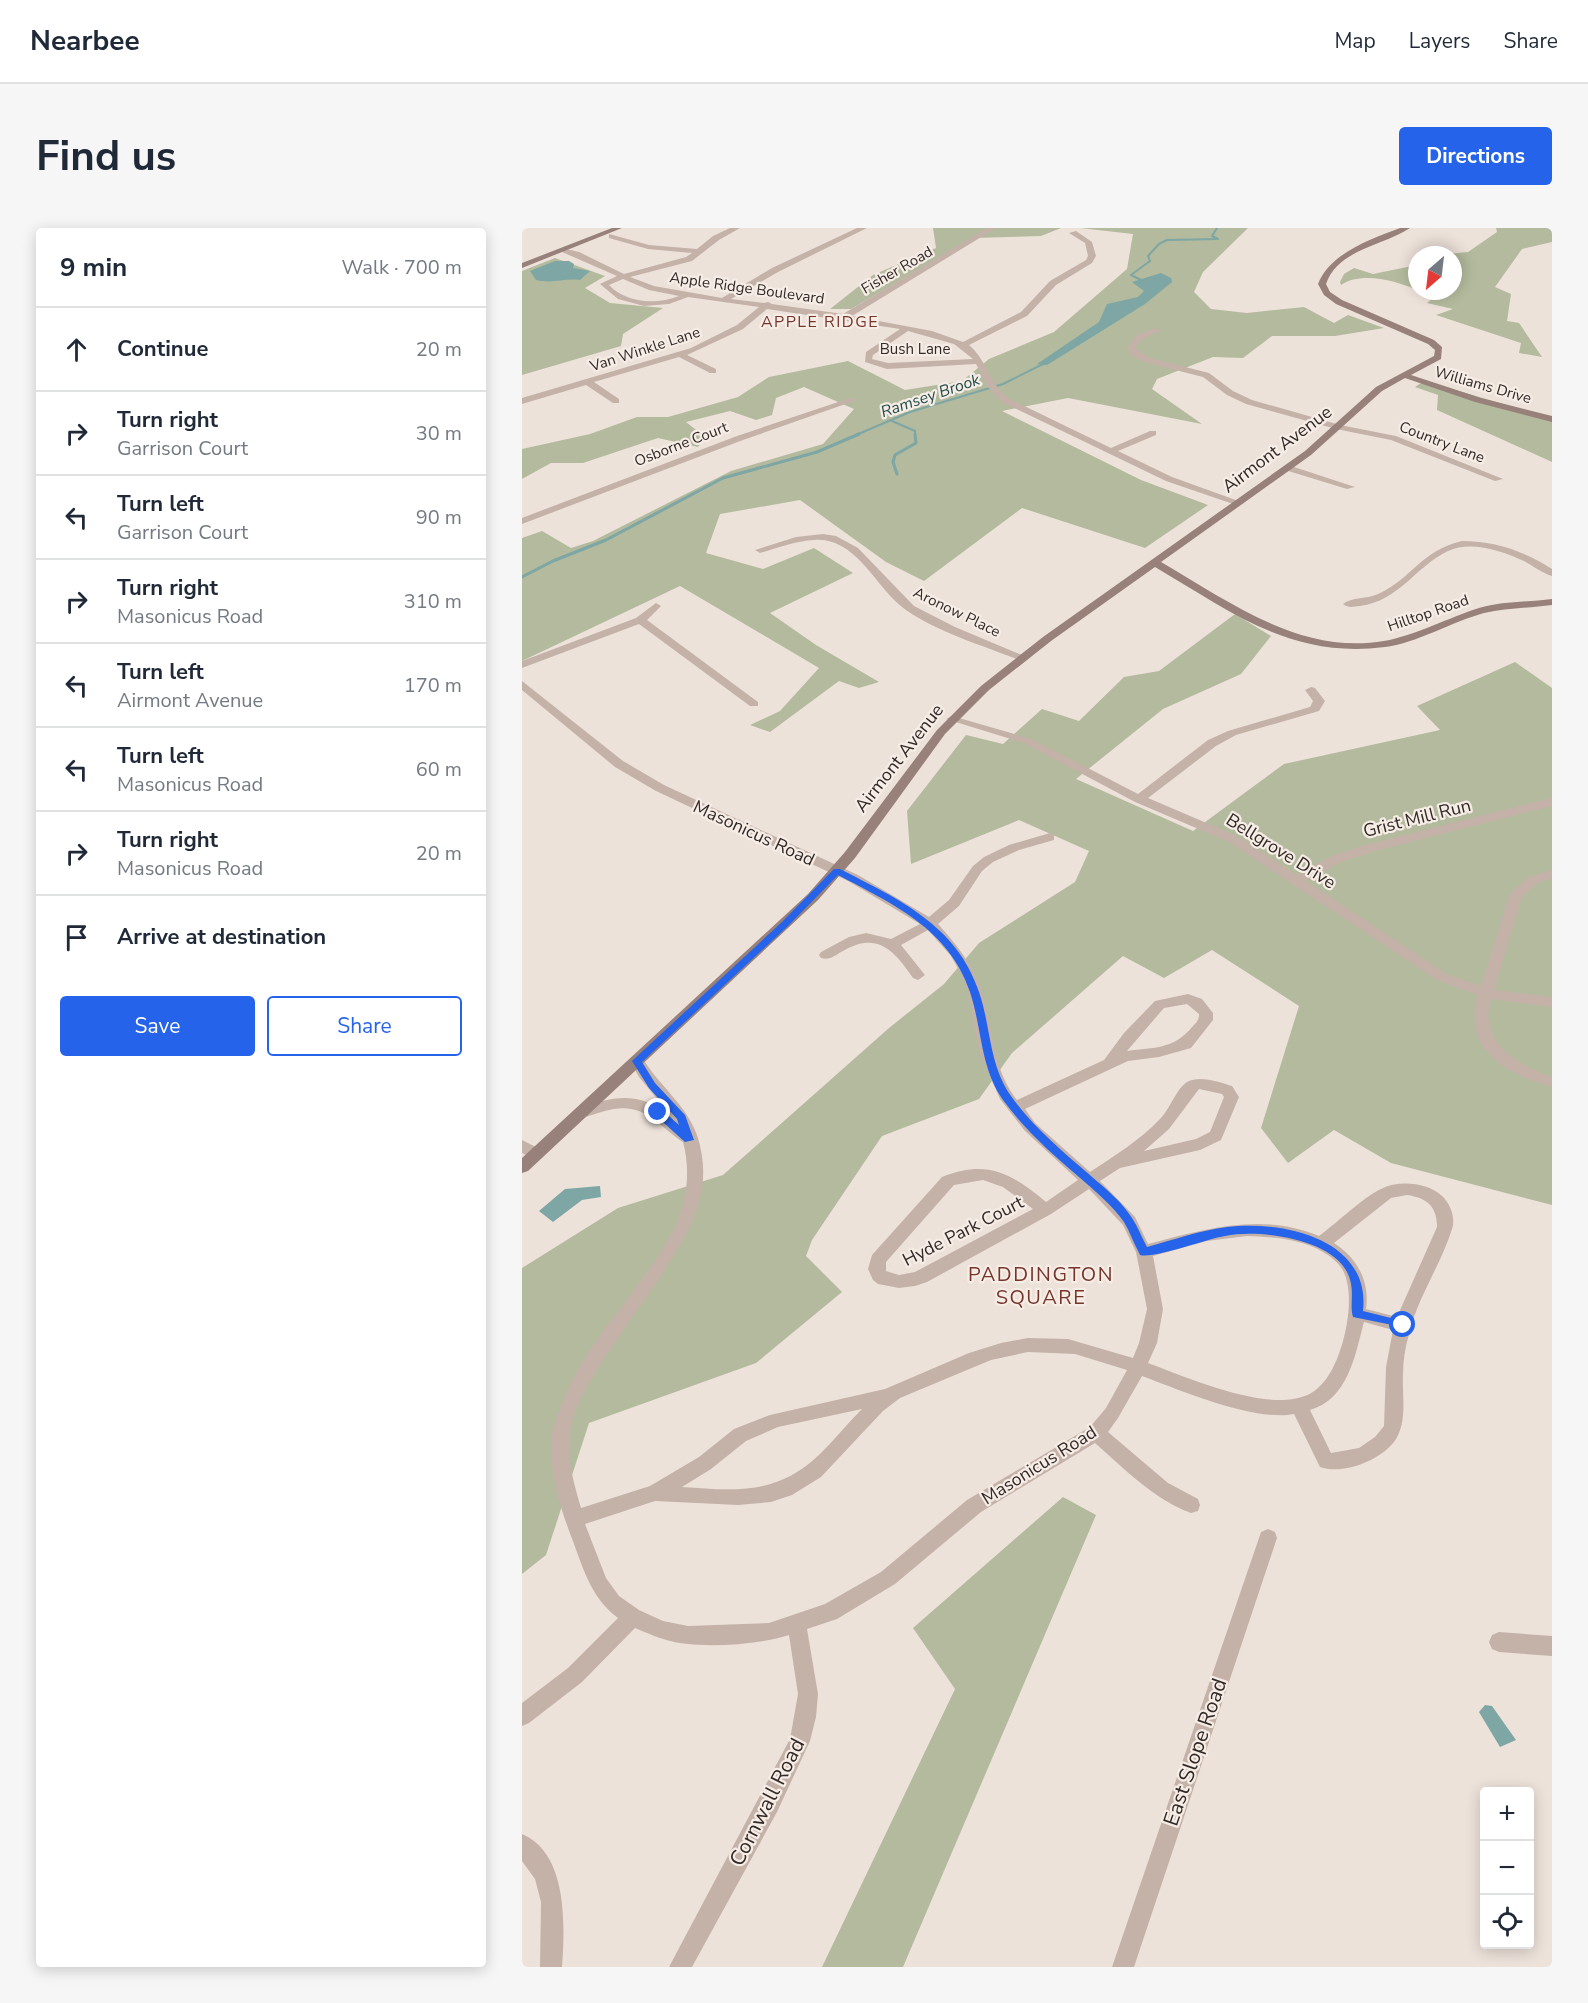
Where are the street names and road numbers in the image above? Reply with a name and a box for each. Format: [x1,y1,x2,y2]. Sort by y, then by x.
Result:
street label: Fisher Road [858,241,936,299]
street label: Apple Ridge Boulevard [668,267,826,309]
street label: Van Winkle Lane [586,322,703,377]
street label: Bush Lane [880,339,950,359]
street label: Williams Drive [1432,362,1534,408]
street label: Airmont Avenue [1217,400,1337,498]
street label: Osborne Court [631,417,731,471]
street label: Country Lane [1396,417,1488,467]
street label: Aronow Place [910,582,1004,642]
street label: Hilltop Road [1385,590,1471,636]
street label: Airmont Avenue [849,699,949,817]
street label: Grist Mill Run [1361,793,1473,843]
street label: Masonicus Road [689,794,819,872]
street label: Bellgrove Drive [1222,808,1340,894]
street label: Hyde Park Court [898,1190,1028,1272]
street label: Masonicus Road [977,1420,1101,1510]
street label: East Slope Road [1157,1674,1233,1830]
street label: Cornwall Road [723,1733,811,1871]

